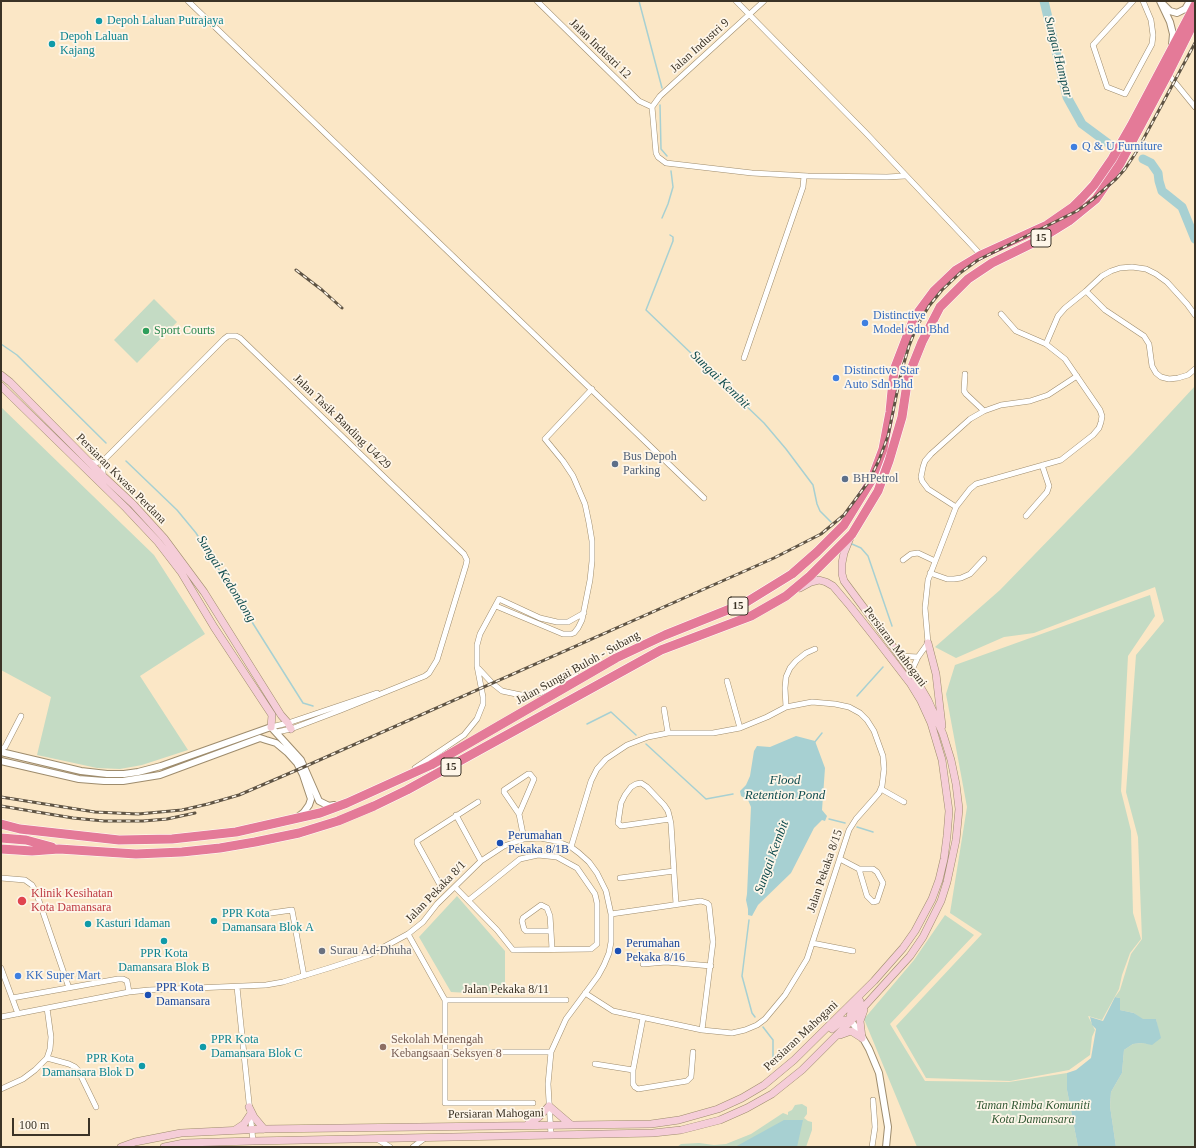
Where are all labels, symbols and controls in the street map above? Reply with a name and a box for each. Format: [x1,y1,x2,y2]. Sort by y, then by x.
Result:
place label: Depoh Laluan Putrajaya [107,14,224,28]
water label: Sungai Hampar [1040,15,1076,99]
marker: Depoh Laluan Putrajaya [94,16,104,26]
street label: Jalan Industri 12 [566,16,634,82]
street label: Jalan Industri 9 [668,16,732,76]
place label: Depoh Laluan Kajang [60,30,128,58]
marker: Depoh Laluan Kajang [47,39,57,49]
place label: Q & U Furniture [1082,140,1162,154]
marker: Q & U Furniture [1069,142,1079,152]
road number: 15 [1031,229,1051,247]
place label: Distinctive Model Sdn Bhd [873,309,949,337]
marker: Distinctive Model Sdn Bhd [860,318,870,328]
place label: Sport Courts [154,324,215,338]
marker: Sport Courts [141,326,151,336]
water label: Sungai Kembit [687,348,753,412]
place label: Distinctive Star Auto Sdn Bhd [844,364,919,392]
street label: Jalan Tasik Banding U4/29 [290,372,394,472]
marker: Distinctive Star Auto Sdn Bhd [831,373,841,383]
street label: Persiaran Kwasa Perdana [73,431,169,527]
place label: Bus Depoh Parking [623,450,677,478]
marker: Bus Depoh Parking [610,459,620,469]
place label: BHPetrol [853,472,898,486]
marker: BHPetrol [840,474,850,484]
water label: Sungai Kedondong [193,533,259,625]
road number: 15 [728,597,748,615]
street label: Persiaran Mahogani [860,604,930,690]
street label: Jalan Sungai Buloh - Subang [514,628,642,708]
road number: 15 [441,758,461,776]
water label: Flood Retention Pond [745,773,825,804]
water label: Sungai Kembit [752,818,792,896]
street label: Jalan Pekaka 8/15 [804,828,846,914]
place label: Perumahan Pekaka 8/1B [508,829,569,857]
marker: Perumahan Pekaka 8/1B [495,838,505,848]
street label: Jalan Pekaka 8/1 [403,858,469,926]
place label: Klinik Kesihatan Kota Damansara [31,887,113,915]
marker: Klinik Kesihatan Kota Damansara [16,895,28,907]
place label: PPR Kota Damansara Blok A [222,907,314,935]
marker: PPR Kota Damansara Blok A [209,916,219,926]
place label: Kasturi Idaman [96,917,170,931]
marker: Kasturi Idaman [83,919,93,929]
marker: PPR Kota Damansara Blok B [159,936,169,946]
place label: Perumahan Pekaka 8/16 [626,937,685,965]
place label: Surau Ad-Dhuha [330,944,412,958]
marker: Surau Ad-Dhuha [317,946,327,956]
marker: Perumahan Pekaka 8/16 [613,946,623,956]
place label: PPR Kota Damansara Blok B [118,947,210,975]
place label: KK Super Mart [26,969,101,983]
marker: KK Super Mart [13,971,23,981]
place label: PPR Kota Damansara [156,981,210,1009]
street label: Jalan Pekaka 8/11 [463,983,549,997]
marker: PPR Kota Damansara [143,990,153,1000]
street label: Persiaran Mahogani [761,998,841,1074]
place label: PPR Kota Damansara Blok C [211,1033,302,1061]
place label: Sekolah Menengah Kebangsaan Seksyen 8 [391,1033,502,1061]
marker: PPR Kota Damansara Blok C [198,1042,208,1052]
marker: Sekolah Menengah Kebangsaan Seksyen 8 [378,1042,388,1052]
place label: PPR Kota Damansara Blok D [42,1052,134,1080]
marker: PPR Kota Damansara Blok D [137,1061,147,1071]
park label: Taman Rimba Komuniti Kota Damansara [976,1099,1090,1127]
street label: Persiaran Mahogani [448,1106,544,1122]
scale bar [14,1110,92,1136]
text: 100 m [19,1118,49,1132]

